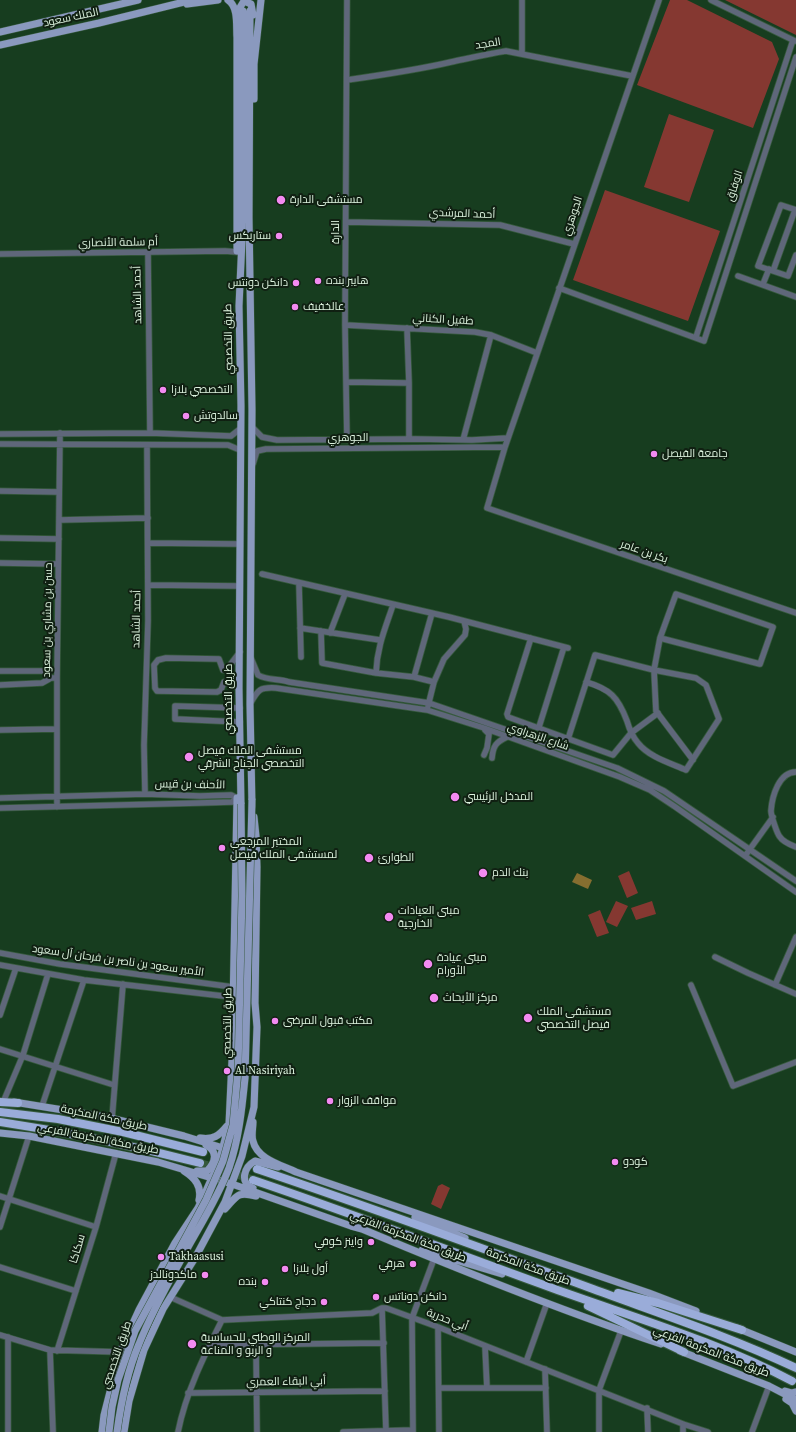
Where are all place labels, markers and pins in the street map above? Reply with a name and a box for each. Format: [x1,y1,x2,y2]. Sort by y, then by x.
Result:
place label: مستشفى الدارة [290,193,363,207]
marker: مستشفى الدارة [275,194,287,206]
place label: ستاربكس [229,229,271,243]
marker: ستاربكس [274,231,284,241]
place label: هايبر بنده [326,274,369,288]
place label: دانكن دونتس [228,276,288,290]
marker: هايبر بنده [313,276,323,286]
marker: دانكن دونتس [291,278,301,288]
place label: عالخفيف [303,300,344,314]
marker: عالخفيف [290,302,300,312]
place label: التخصصي بلازا [171,383,233,397]
marker: التخصصي بلازا [158,385,168,395]
place label: سالدوتش [194,409,238,423]
marker: سالدوتش [181,411,191,421]
place label: جامعة الفيصل [662,447,728,461]
marker: جامعة الفيصل [649,449,659,459]
place label: مستشفى الملك فيصل التخصصي الجناح الشرقي [198,744,304,770]
marker: مستشفى الملك فيصل التخصصي الجناح الشرقي [183,751,195,763]
place label: المدخل الرئيسي [464,790,533,804]
marker: المدخل الرئيسي [449,791,461,803]
place label: المختبر المرجعي لمستشفى الملك فيصل [230,835,337,861]
marker: المختبر المرجعي لمستشفى الملك فيصل [217,843,227,853]
place label: الطوارئ [378,851,414,865]
marker: الطوارئ [363,852,375,864]
place label: بنك الدم [492,866,528,880]
marker: بنك الدم [477,867,489,879]
place label: مبنى العيادات الخارجية [398,904,460,930]
marker: مبنى العيادات الخارجية [383,911,395,923]
place label: مبنى عيادة الأورام [437,951,487,977]
marker: مبنى عيادة الأورام [422,958,434,970]
place label: مركز الأبحاث [443,991,498,1005]
marker: مركز الأبحاث [428,992,440,1004]
place label: مستشفى الملك فيصل التخصصي [537,1005,611,1031]
marker: مستشفى الملك فيصل التخصصي [522,1012,534,1024]
place label: مكتب قبول المرضى [283,1014,372,1028]
marker: مكتب قبول المرضى [270,1016,280,1026]
place label: Al Nasiriyah [235,1064,295,1078]
marker: Al Nasiriyah [222,1066,232,1076]
place label: مواقف الزوار [338,1094,396,1108]
marker: مواقف الزوار [325,1096,335,1106]
place label: كودو [623,1155,648,1169]
marker: كودو [610,1157,620,1167]
place label: واينز كوفي [315,1235,363,1249]
marker: واينز كوفي [366,1237,376,1247]
place label: Takhaasusi [169,1250,224,1264]
marker: Takhaasusi [156,1252,166,1262]
place label: هرفي [379,1257,405,1271]
marker: هرفي [408,1259,418,1269]
place label: أول بلازا [293,1262,328,1276]
marker: أول بلازا [280,1264,290,1274]
place label: ماكدونالدز [150,1268,197,1282]
marker: ماكدونالدز [200,1270,210,1280]
place label: بنده [239,1275,257,1289]
marker: بنده [260,1277,270,1287]
place label: دانكن دوناتس [384,1290,447,1304]
marker: دانكن دوناتس [371,1292,381,1302]
place label: دجاج كنتاكي [259,1295,316,1309]
marker: دجاج كنتاكي [319,1297,329,1307]
place label: المركز الوطني للحساسية و الربو و المناعة [201,1331,310,1357]
marker: المركز الوطني للحساسية و الربو و المناعة [186,1338,198,1350]

